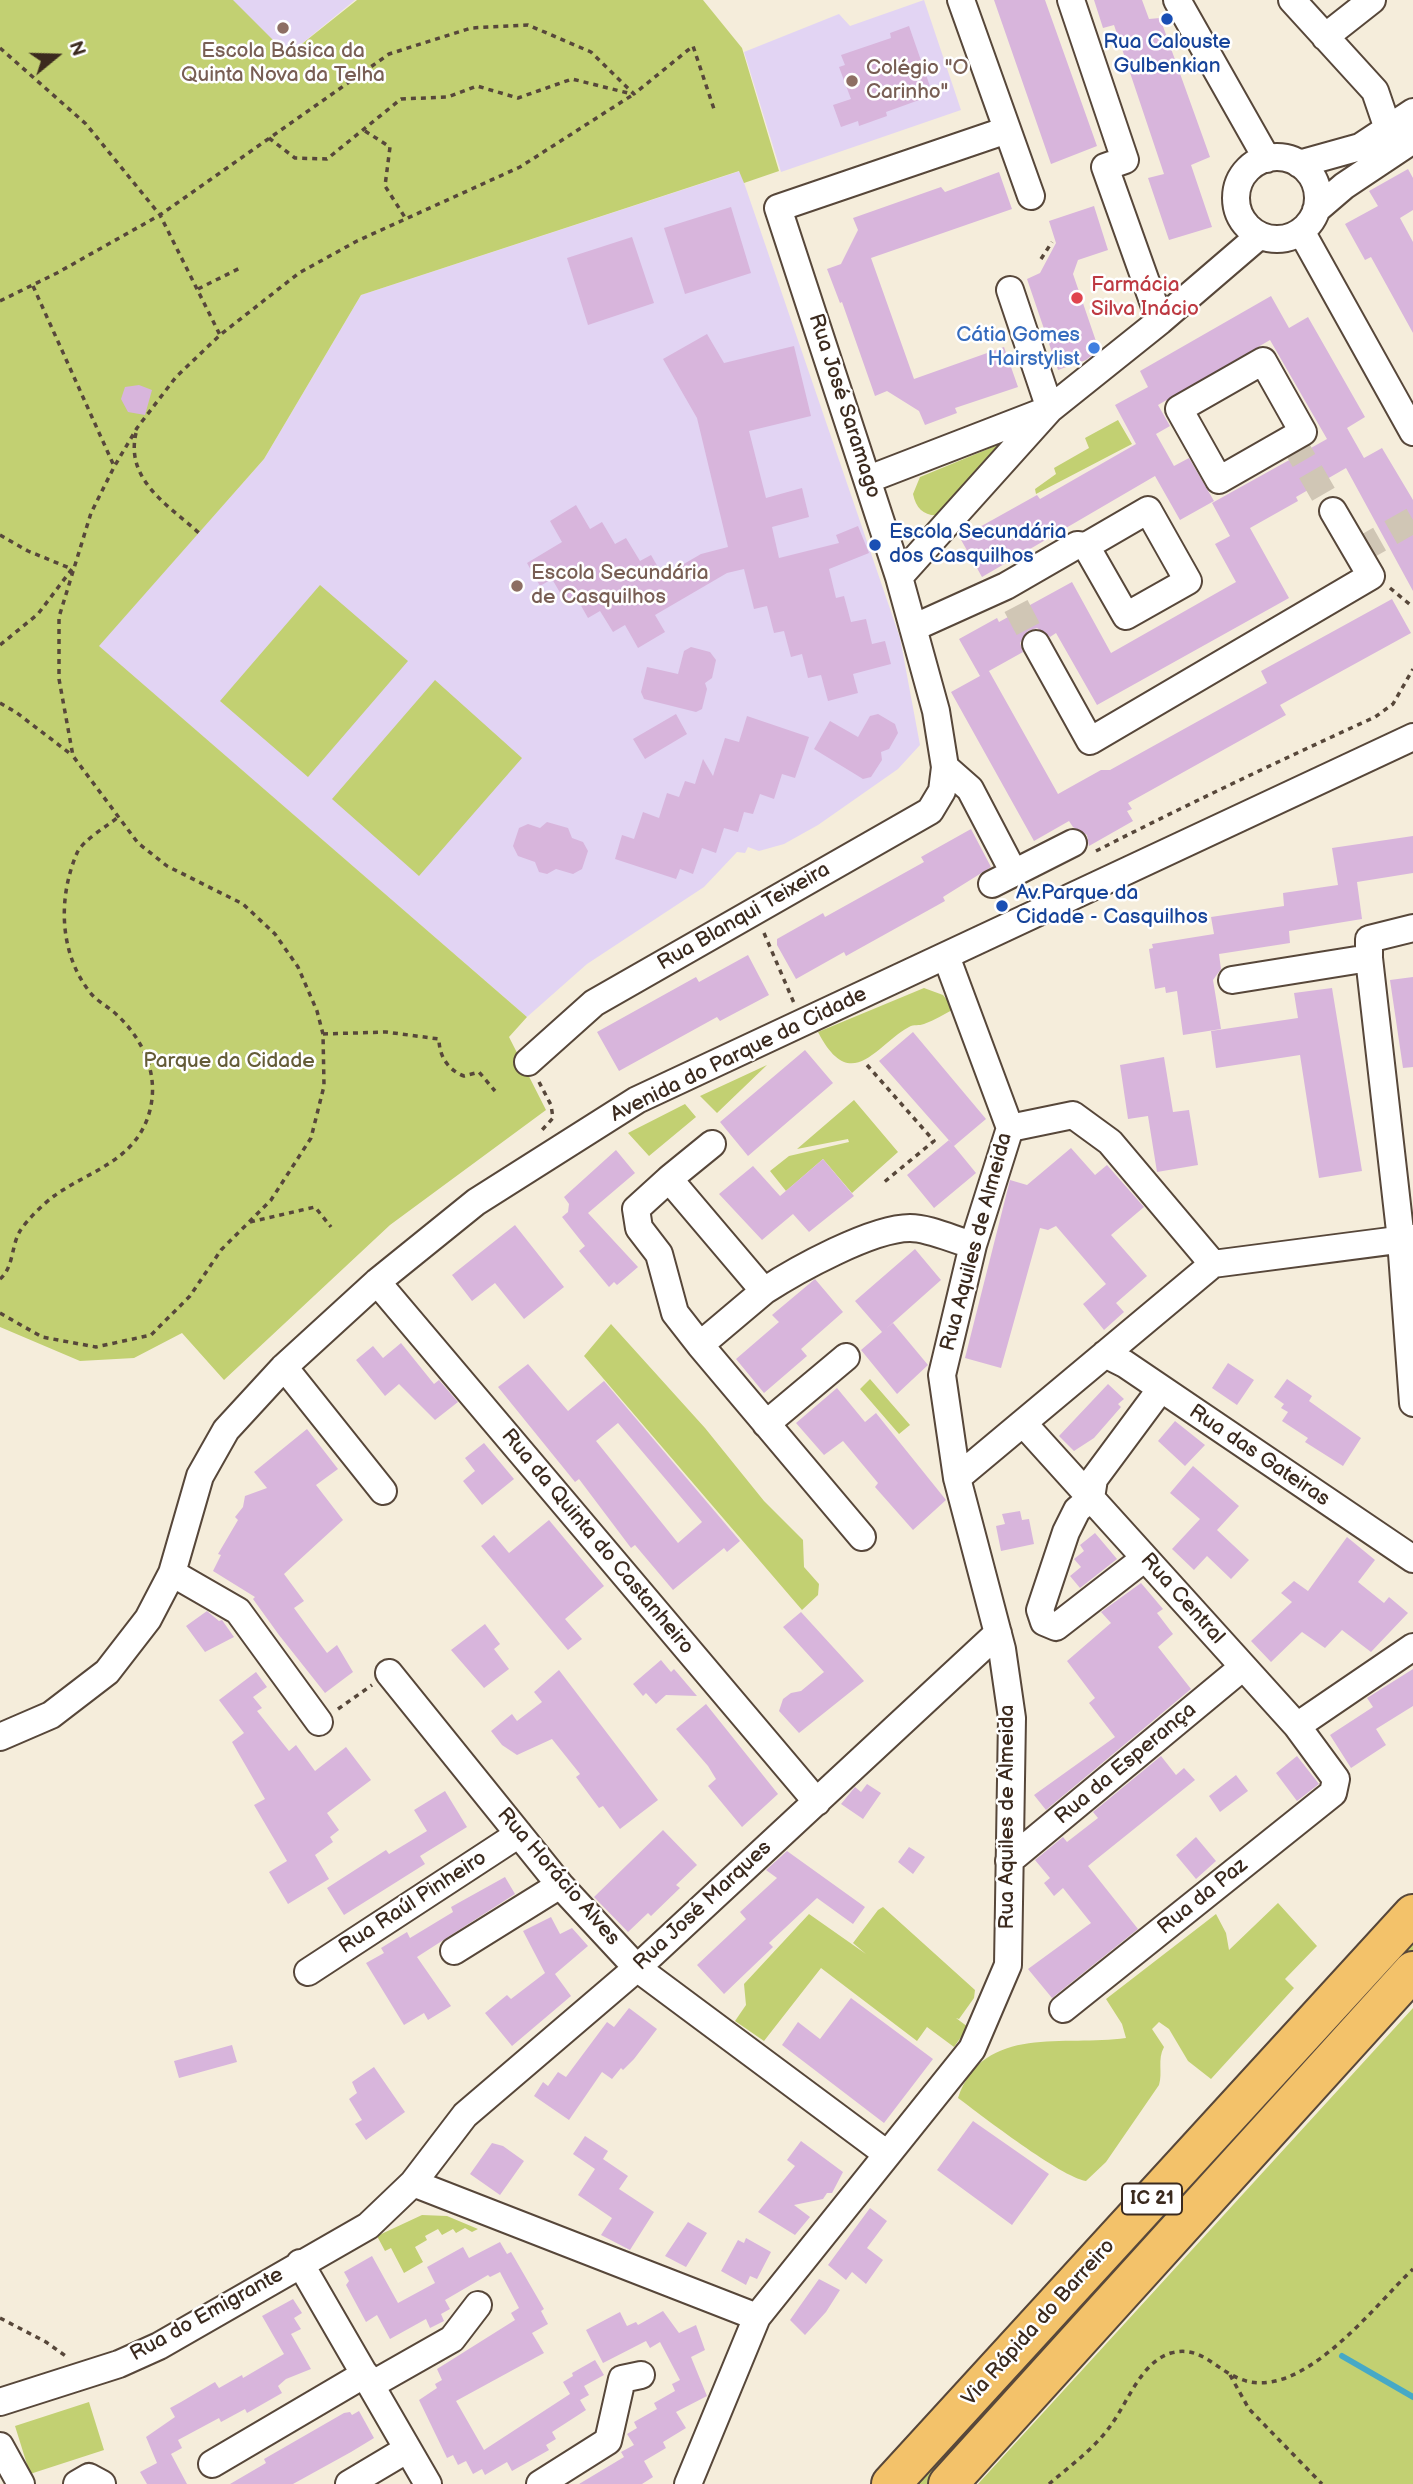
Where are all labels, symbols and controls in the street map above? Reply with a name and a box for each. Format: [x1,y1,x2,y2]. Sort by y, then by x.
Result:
marker: Rua Calouste Gulbenkian [1159,11,1175,27]
marker: Escola Básica da Quinta Nova da Telha [275,20,291,36]
north arrow [21,21,91,91]
place label: Rua Calouste Gulbenkian [1103,30,1231,80]
text: N [63,39,90,59]
place label: Escola Básica da Quinta Nova da Telha [181,39,385,89]
place label: Colégio "O Carinho" [866,56,969,106]
marker: Colégio "O Carinho" [844,73,860,89]
place label: Farmácia Silva Inácio [1091,273,1199,323]
marker: Farmácia Silva Inácio [1069,290,1085,306]
street label: Rua José Saramago [802,311,886,501]
place label: Cátia Gomes Hairstylist [956,323,1080,373]
marker: Cátia Gomes Hairstylist [1086,340,1102,356]
place label: Escola Secundária dos Casquilhos [889,520,1067,570]
marker: Escola Secundária dos Casquilhos [867,537,883,553]
place label: Escola Secundária de Casquilhos [531,561,709,611]
marker: Escola Secundária de Casquilhos [509,578,525,594]
street label: Rua Blanqui Teixeira [653,857,835,977]
place label: Av.Parque da Cidade - Casquilhos [1016,881,1208,931]
marker: Av.Parque da Cidade - Casquilhos [994,898,1010,914]
street label: Avenida do Parque da Cidade [607,982,871,1128]
park label: Parque da Cidade [143,1049,315,1075]
street label: Rua Aquiles de Almeida [936,1130,1018,1354]
street label: Rua das Gateiras [1184,1400,1334,1512]
street label: Rua da Quinta do Castanheiro [495,1424,699,1660]
street label: Rua Central [1135,1548,1229,1650]
street label: Rua da Esperança [1050,1698,1202,1830]
street label: Rua Aquiles de Almeida [995,1705,1021,1929]
street label: Rua Horácio Alves [491,1803,625,1951]
street label: Rua José Marques [629,1836,777,1976]
street label: Rua Raúl Pinheiro [334,1846,492,1960]
street label: Rua da Paz [1153,1853,1253,1941]
road number: IC 21 [1122,2184,1182,2214]
street label: Via Rápida do Barreiro [957,2234,1121,2412]
street label: Rua do Emigrante [126,2262,288,2368]

